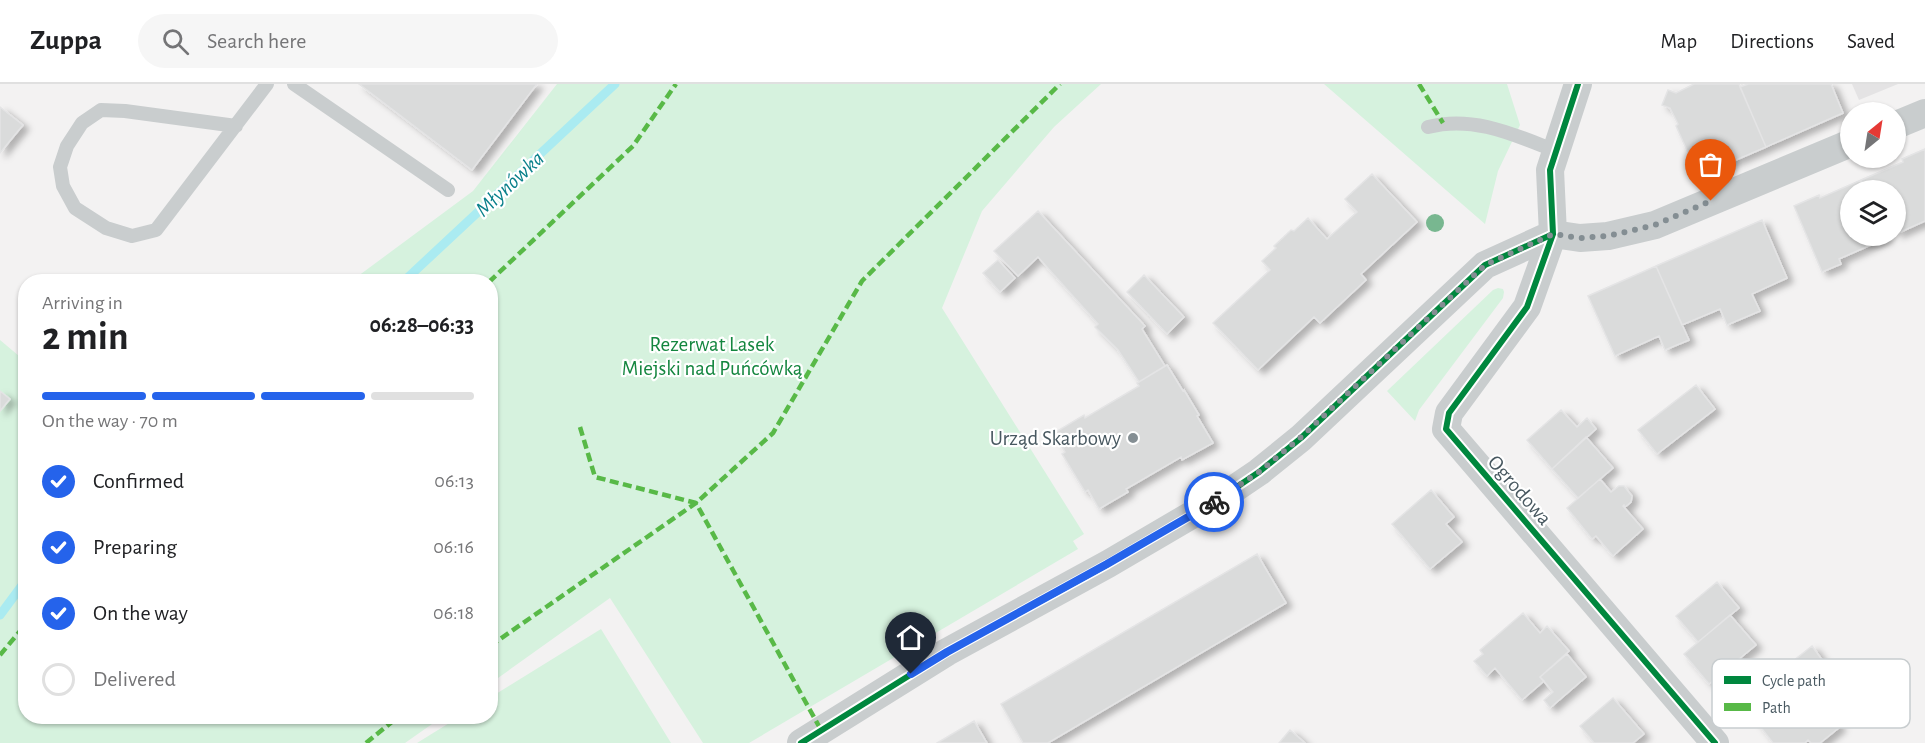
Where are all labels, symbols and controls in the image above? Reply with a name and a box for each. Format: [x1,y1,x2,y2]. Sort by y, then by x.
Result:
search box [138,14,558,68]
icon: search [159,25,192,58]
text: Zuppa [30,27,102,55]
text: Search here [207,30,307,52]
text: Map [1661,31,1697,52]
text: Directions [1730,31,1814,52]
text: Saved [1847,31,1895,52]
north arrow [1840,102,1906,168]
map controls [1840,102,1906,246]
pin [1685,139,1736,201]
water label: Młynówka [471,147,548,221]
icon: bag [1694,148,1727,181]
button: layers [1840,180,1906,246]
text: Arriving in [42,293,123,313]
text: 06:28–06:33 [369,314,474,336]
text: 2 min [42,318,129,357]
park label: Rezerwat Lasek Miejski nad Puńcówką [622,334,803,379]
text: On the way · 70 m [42,411,178,431]
place label: Urząd Skarbowy [990,428,1121,449]
marker: Urząd Skarbowy [1126,431,1140,445]
street label: Ogrodowa [1484,451,1556,530]
icon: check [42,465,75,498]
text: Confirmed [93,470,184,492]
text: 06:13 [434,471,474,491]
courier [1184,472,1244,532]
icon: bike [1198,486,1231,519]
icon: check [42,531,75,564]
text: Preparing [93,536,177,558]
text: 06:16 [433,537,474,557]
icon: check [42,597,75,630]
text: On the way [93,602,188,624]
text: 06:18 [433,603,474,623]
pin [885,612,936,674]
icon: home [894,621,927,654]
legend [1712,659,1910,728]
text: Delivered [93,668,176,690]
text: Cycle path [1762,673,1826,690]
text: Path [1762,700,1791,716]

